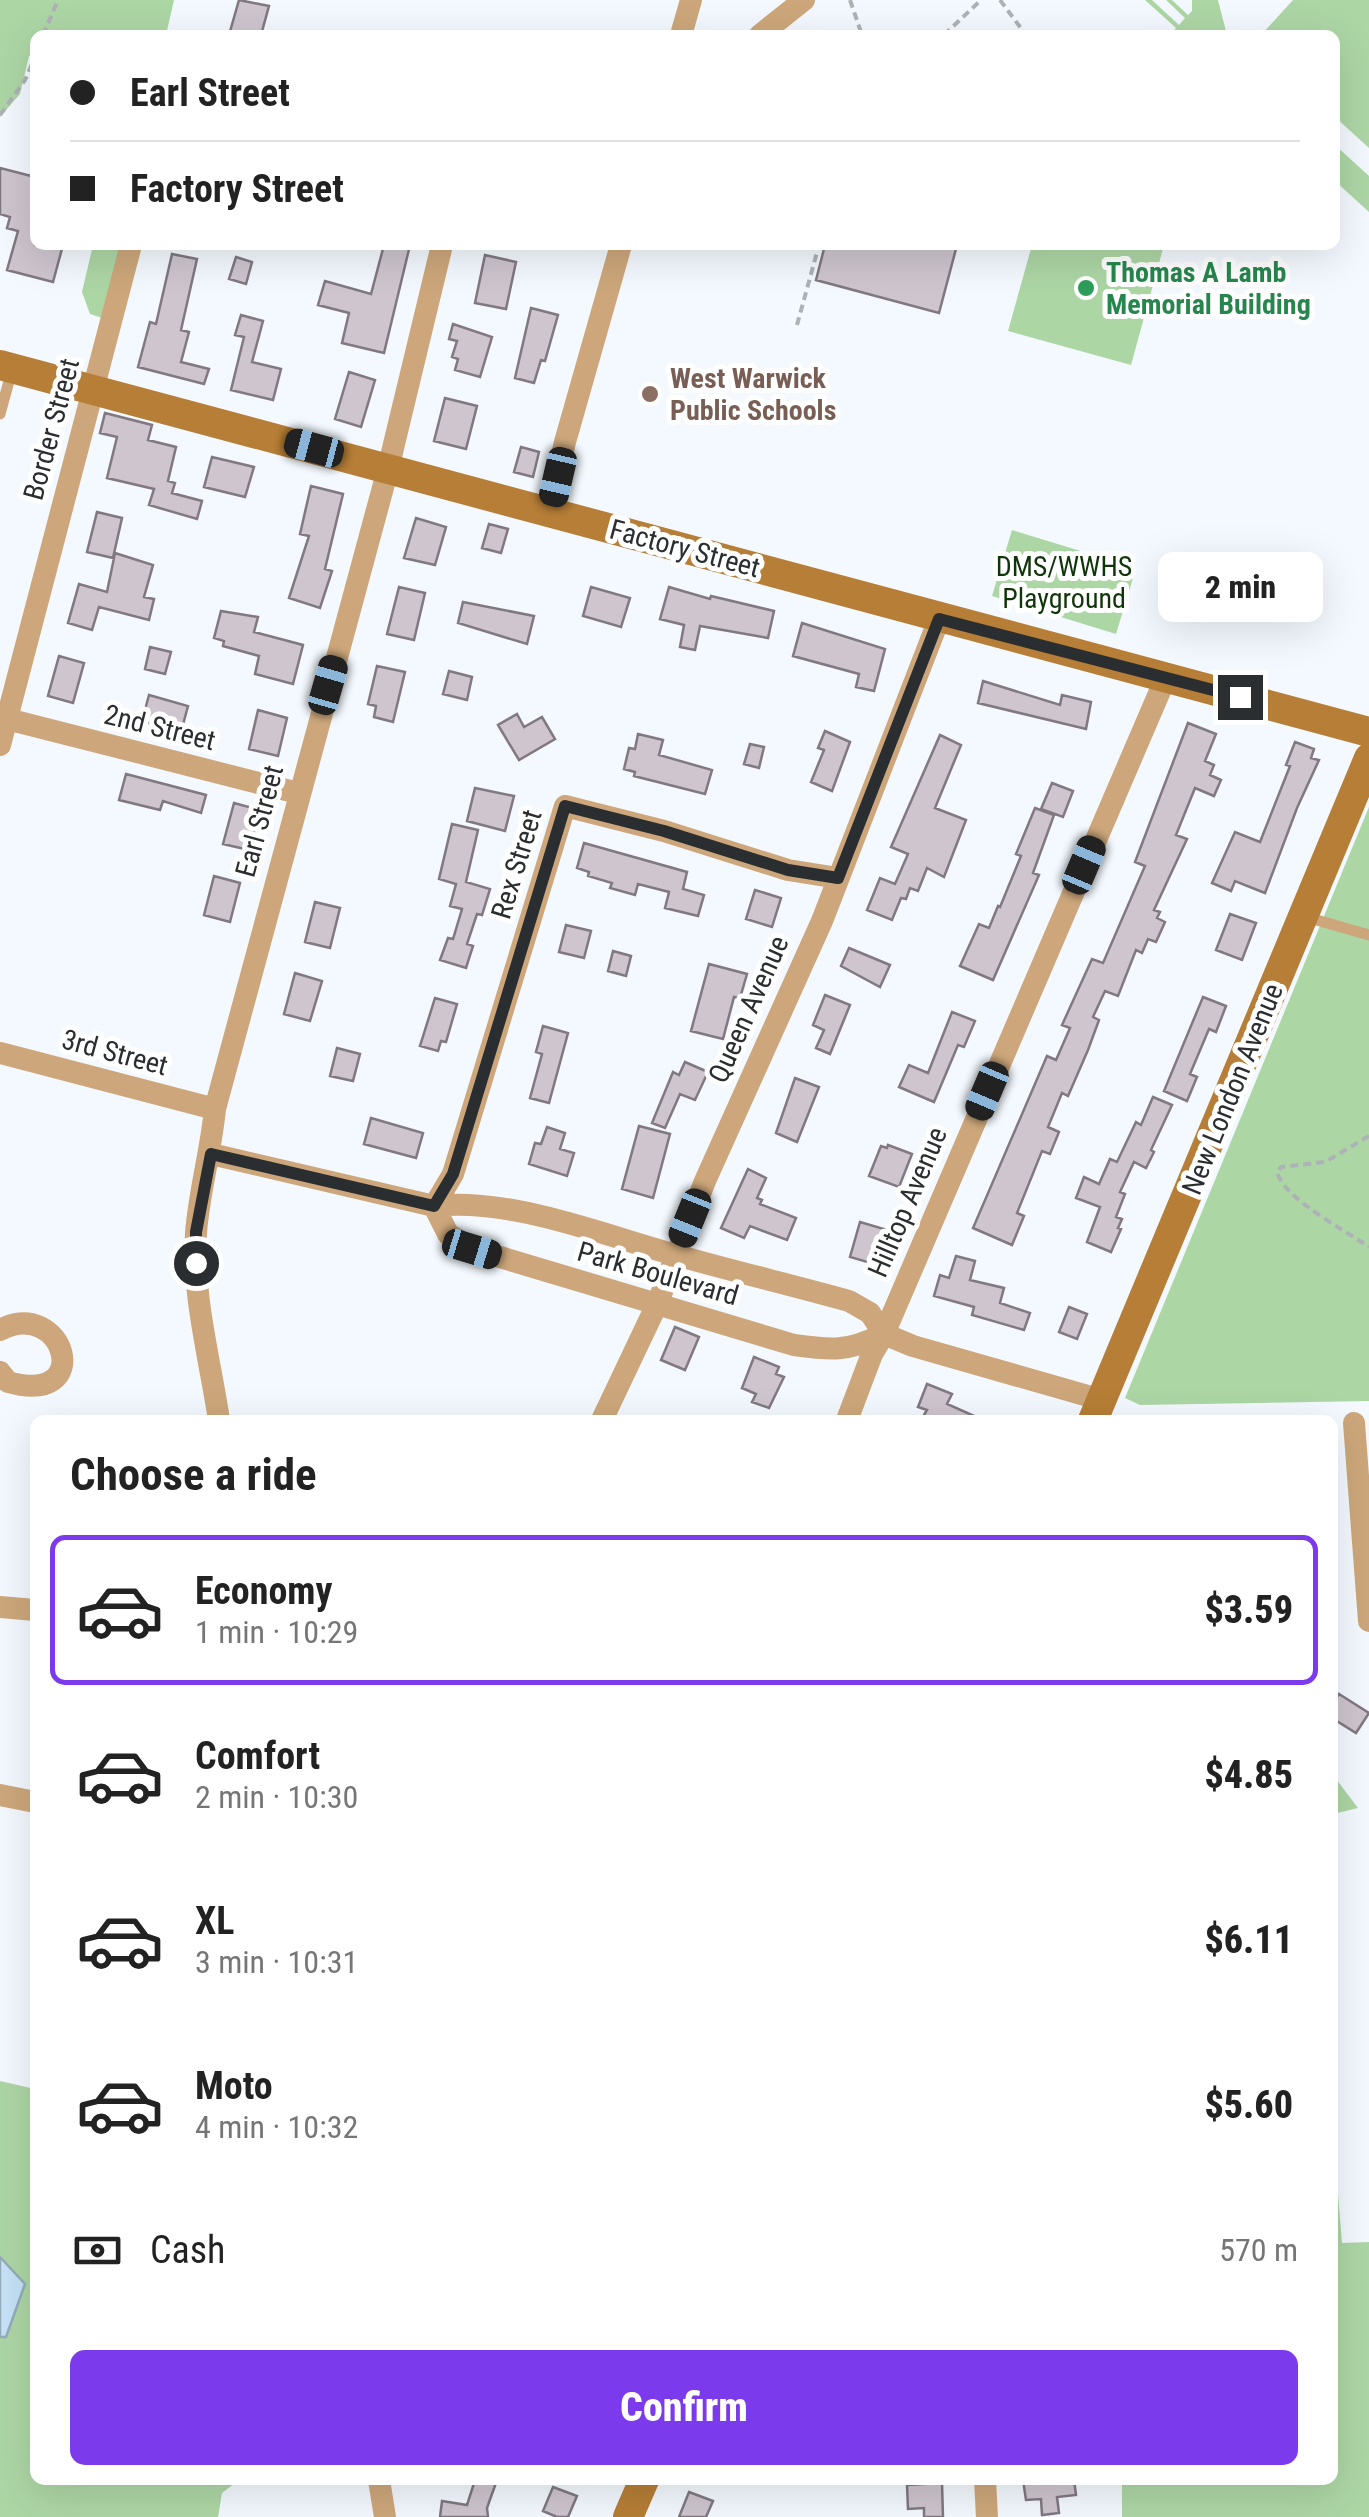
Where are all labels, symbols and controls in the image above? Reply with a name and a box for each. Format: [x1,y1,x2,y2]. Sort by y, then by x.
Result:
text: Earl Street [130,71,290,115]
text: Factory Street [130,167,344,211]
place label: Thomas A Lamb Memorial Building [1106,256,1311,321]
marker: Thomas A Lamb Memorial Building [1075,277,1097,299]
street label: Border Street [17,355,86,504]
place label: West Warwick Public Schools [670,362,836,427]
marker: West Warwick Public Schools [639,383,661,405]
car [281,426,347,470]
car [537,444,579,510]
street label: Factory Street [606,513,763,584]
park label: DMS/WWHS Playground [996,550,1132,615]
callout: 2 min [1158,552,1322,622]
text: 2 min [1205,568,1276,606]
car [305,652,351,718]
route end [1218,675,1263,720]
street label: 2nd Street [101,698,219,757]
street label: Earl Street [229,762,290,881]
street label: Rex Street [484,806,549,923]
car [1058,832,1110,898]
street label: Queen Avenue [701,931,796,1088]
street label: New London Avenue [1175,979,1290,1199]
street label: 3rd Street [58,1023,171,1082]
car [961,1058,1013,1124]
street label: Hilltop Avenue [861,1122,954,1282]
car [665,1185,715,1251]
car [439,1226,505,1272]
street label: Park Boulevard [574,1235,742,1312]
route start [174,1241,219,1286]
text: Choose a ride [70,1448,317,1501]
icon: car [75,1565,165,1655]
text: Economy [195,1569,332,1613]
text: $3.59 [1204,1588,1293,1632]
text: 1 min · 10:29 [195,1613,358,1651]
icon: car [75,1730,165,1820]
text: Comfort [195,1734,320,1778]
text: $4.85 [1204,1753,1293,1797]
text: 2 min · 10:30 [195,1778,358,1816]
icon: car [75,1895,165,1985]
text: XL [195,1899,234,1943]
text: $6.11 [1204,1918,1293,1962]
text: 3 min · 10:31 [195,1943,358,1981]
icon: car [75,2060,165,2150]
text: Moto [195,2064,273,2108]
text: $5.60 [1204,2083,1293,2127]
text: 4 min · 10:32 [195,2108,358,2146]
icon: cash [70,2223,125,2278]
text: Cash [150,2228,225,2272]
text: 570 m [1219,2231,1298,2269]
button: Confirm [70,2350,1298,2465]

